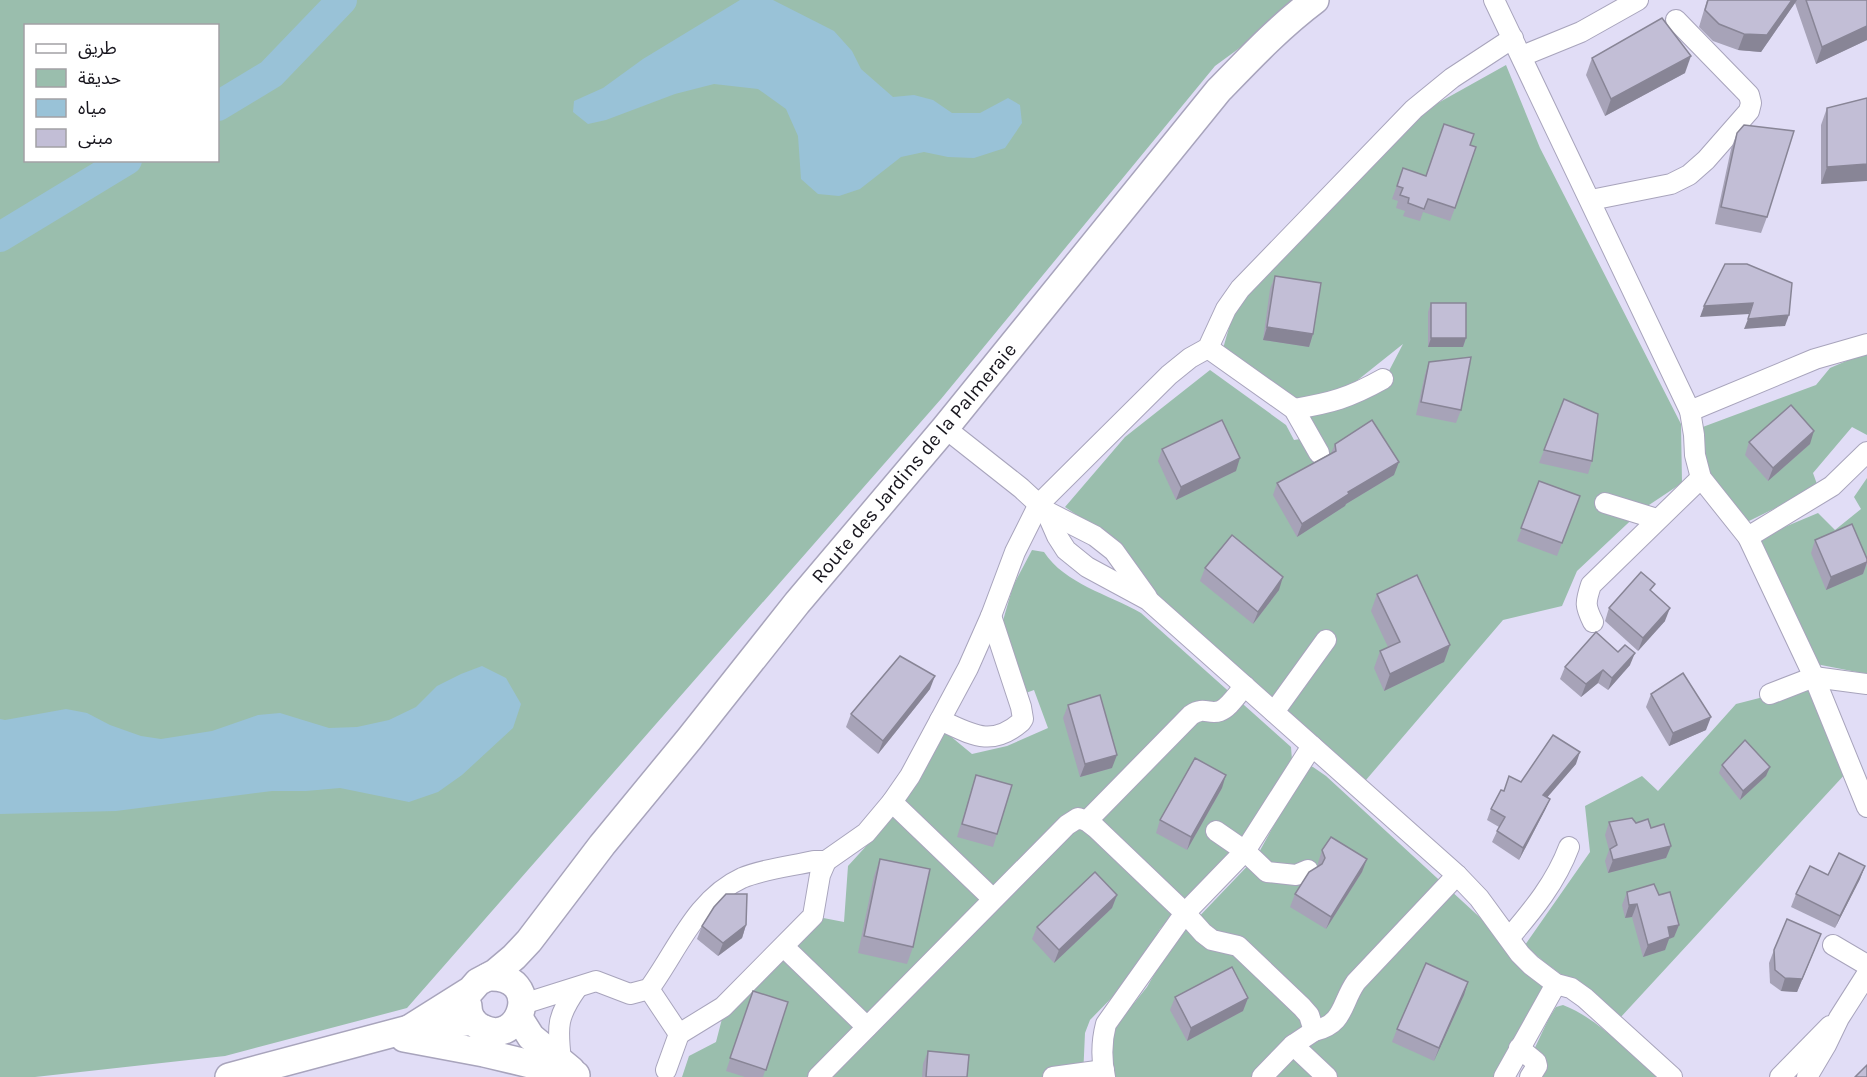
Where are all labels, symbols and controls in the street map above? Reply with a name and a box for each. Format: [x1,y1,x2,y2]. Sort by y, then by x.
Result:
legend [24,24,219,162]
text: طريق [78,37,117,59]
text: حديقة [78,67,121,89]
text: مياه [78,97,107,119]
text: مبنى [78,127,113,149]
street label: Route des Jardins de la Palmeraie [807,338,1021,588]

